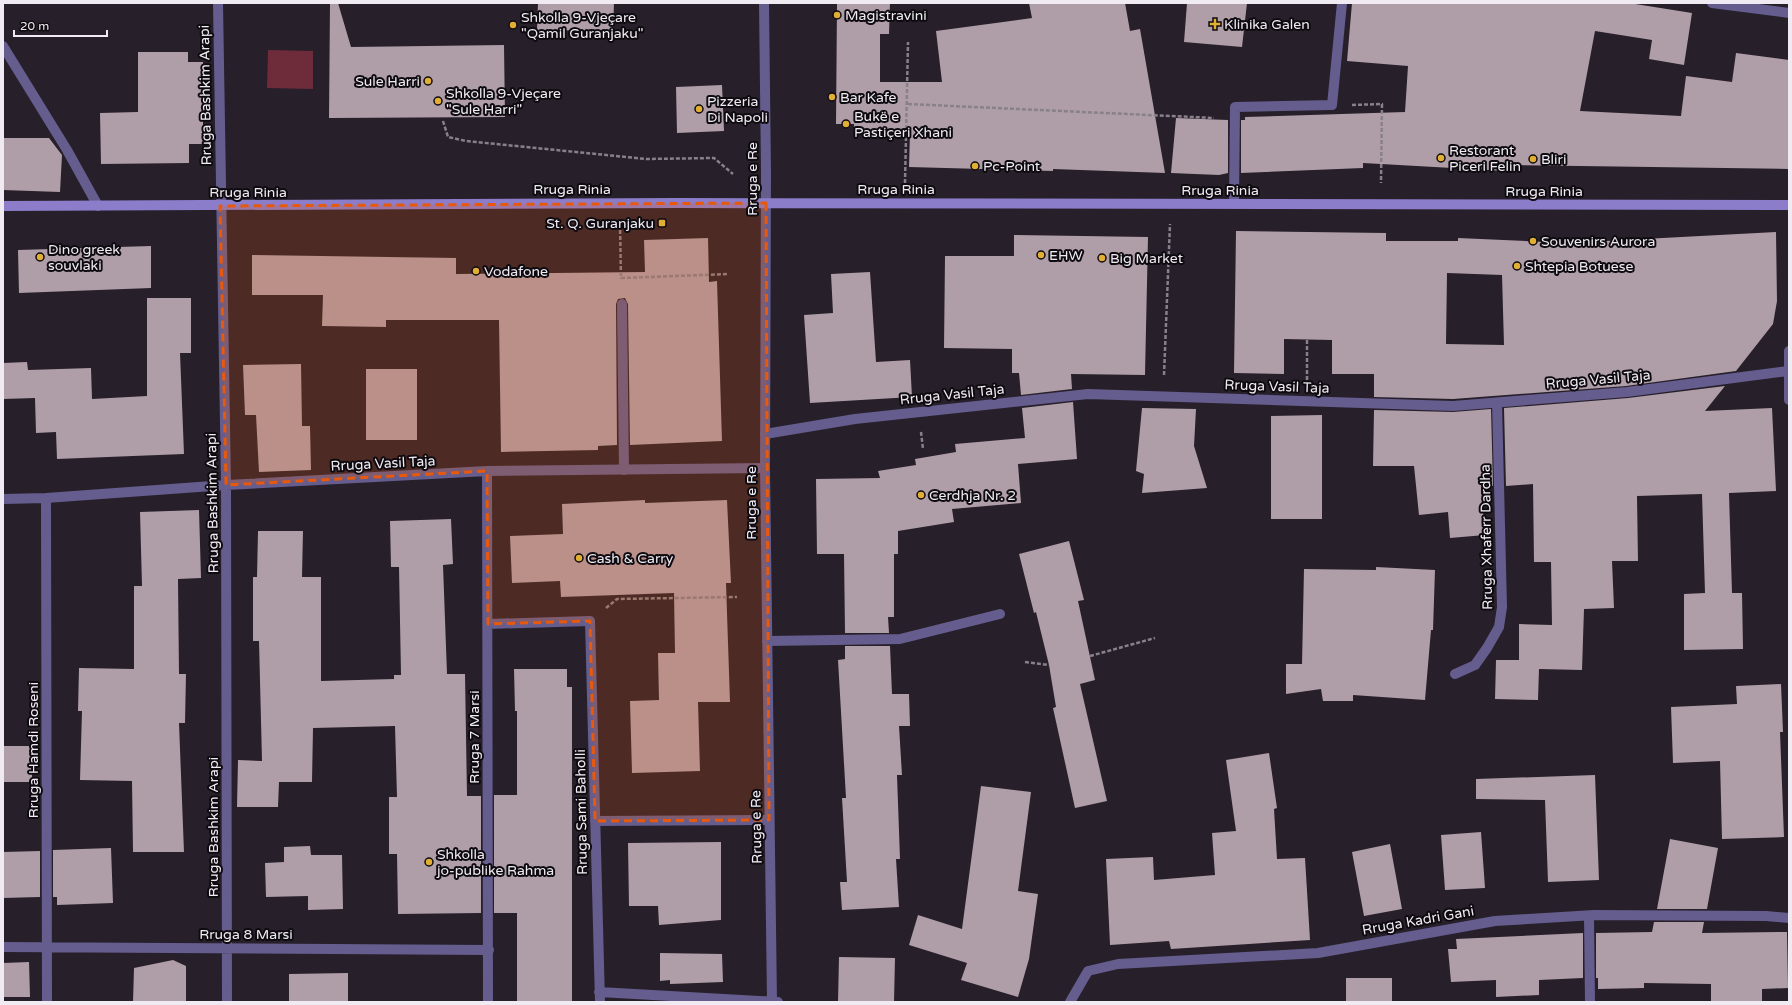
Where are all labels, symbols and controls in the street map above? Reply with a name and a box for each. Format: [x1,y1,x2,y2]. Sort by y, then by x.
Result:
place label: Magistravini [845,7,927,24]
place label: Shkolla 9-Vjeçare "Qamil Guranjaku" [521,9,644,42]
marker: Magistravini [832,10,842,20]
scale bar [14,12,107,38]
place label: Klinika Galen [1224,16,1310,33]
marker: Klinika Galen [1209,18,1221,30]
text: 20 m [20,19,49,33]
marker: Shkolla 9-Vjeçare "Qamil Guranjaku" [508,20,518,30]
street label: Rruga Bashkim Arapi [196,25,215,165]
place label: Sule Harri [355,73,420,90]
marker: Sule Harri [423,76,433,86]
place label: Shkolla 9-Vjeçare "Sule Harri" [446,85,561,118]
place label: Bar Kafe [840,89,897,106]
marker: Bar Kafe [827,92,837,102]
place label: Pizzeria Di Napoli [707,93,768,126]
marker: Shkolla 9-Vjeçare "Sule Harri" [433,96,443,106]
marker: Pizzeria Di Napoli [694,104,704,114]
place label: Bukë e Pastiçeri Xhani [854,108,952,141]
marker: Bukë e Pastiçeri Xhani [841,119,851,129]
street label: Rruga e Re [744,142,761,216]
place label: Restorant Piceri Felin [1449,142,1521,175]
place label: Bliri [1541,151,1566,168]
marker: Restorant Piceri Felin [1436,153,1446,163]
marker: Bliri [1528,154,1538,164]
place label: Pc-Point [983,158,1041,175]
marker: Pc-Point [970,161,980,171]
street label: Rruga Rinia [533,181,611,198]
street label: Rruga Rinia [857,181,935,198]
street label: Rruga Rinia [1181,182,1259,199]
street label: Rruga Rinia [1505,183,1583,200]
street label: Rruga Rinia [209,184,287,201]
place label: St. Q. Guranjaku [546,215,654,232]
marker: St. Q. Guranjaku [657,218,667,228]
place label: Souvenirs Aurora [1541,233,1655,250]
marker: Souvenirs Aurora [1528,236,1538,246]
place label: Dino greek souvlaki [48,241,120,274]
place label: EHW [1049,247,1083,264]
marker: EHW [1036,250,1046,260]
place label: Big Market [1110,250,1184,267]
marker: Dino greek souvlaki [35,252,45,262]
marker: Big Market [1097,253,1107,263]
place label: Shtepia Botuese [1525,258,1633,275]
marker: Shtepia Botuese [1512,261,1522,271]
place label: Vodafone [484,263,548,280]
marker: Vodafone [471,266,481,276]
street label: Rruga Vasil Taja [1545,366,1651,393]
street label: Rruga Vasil Taja [1224,376,1330,397]
street label: Rruga Vasil Taja [899,381,1005,408]
street label: Rruga Bashkim Arapi [203,433,222,573]
street label: Rruga Vasil Taja [330,452,436,475]
street label: Rruga Xhaferr Dardha [1477,464,1496,610]
street label: Rruga e Re [743,466,760,540]
place label: Cerdhja Nr. 2 [929,487,1016,504]
marker: Cerdhja Nr. 2 [916,490,926,500]
place label: Cash & Carry [587,550,674,567]
marker: Cash & Carry [574,553,584,563]
street label: Rruga Hamdi Roseni [25,682,42,818]
street label: Rruga 7 Marsi [466,690,483,784]
street label: Rruga Sami Baholli [572,749,591,875]
street label: Rruga Bashkim Arapi [205,757,222,897]
street label: Rruga e Re [747,790,766,864]
place label: Shkolla jo-publike Rahma [436,846,554,879]
marker: Shkolla jo-publike Rahma [424,857,434,867]
street label: Rruga Kadri Gani [1361,902,1475,939]
street label: Rruga 8 Marsi [199,926,293,943]

